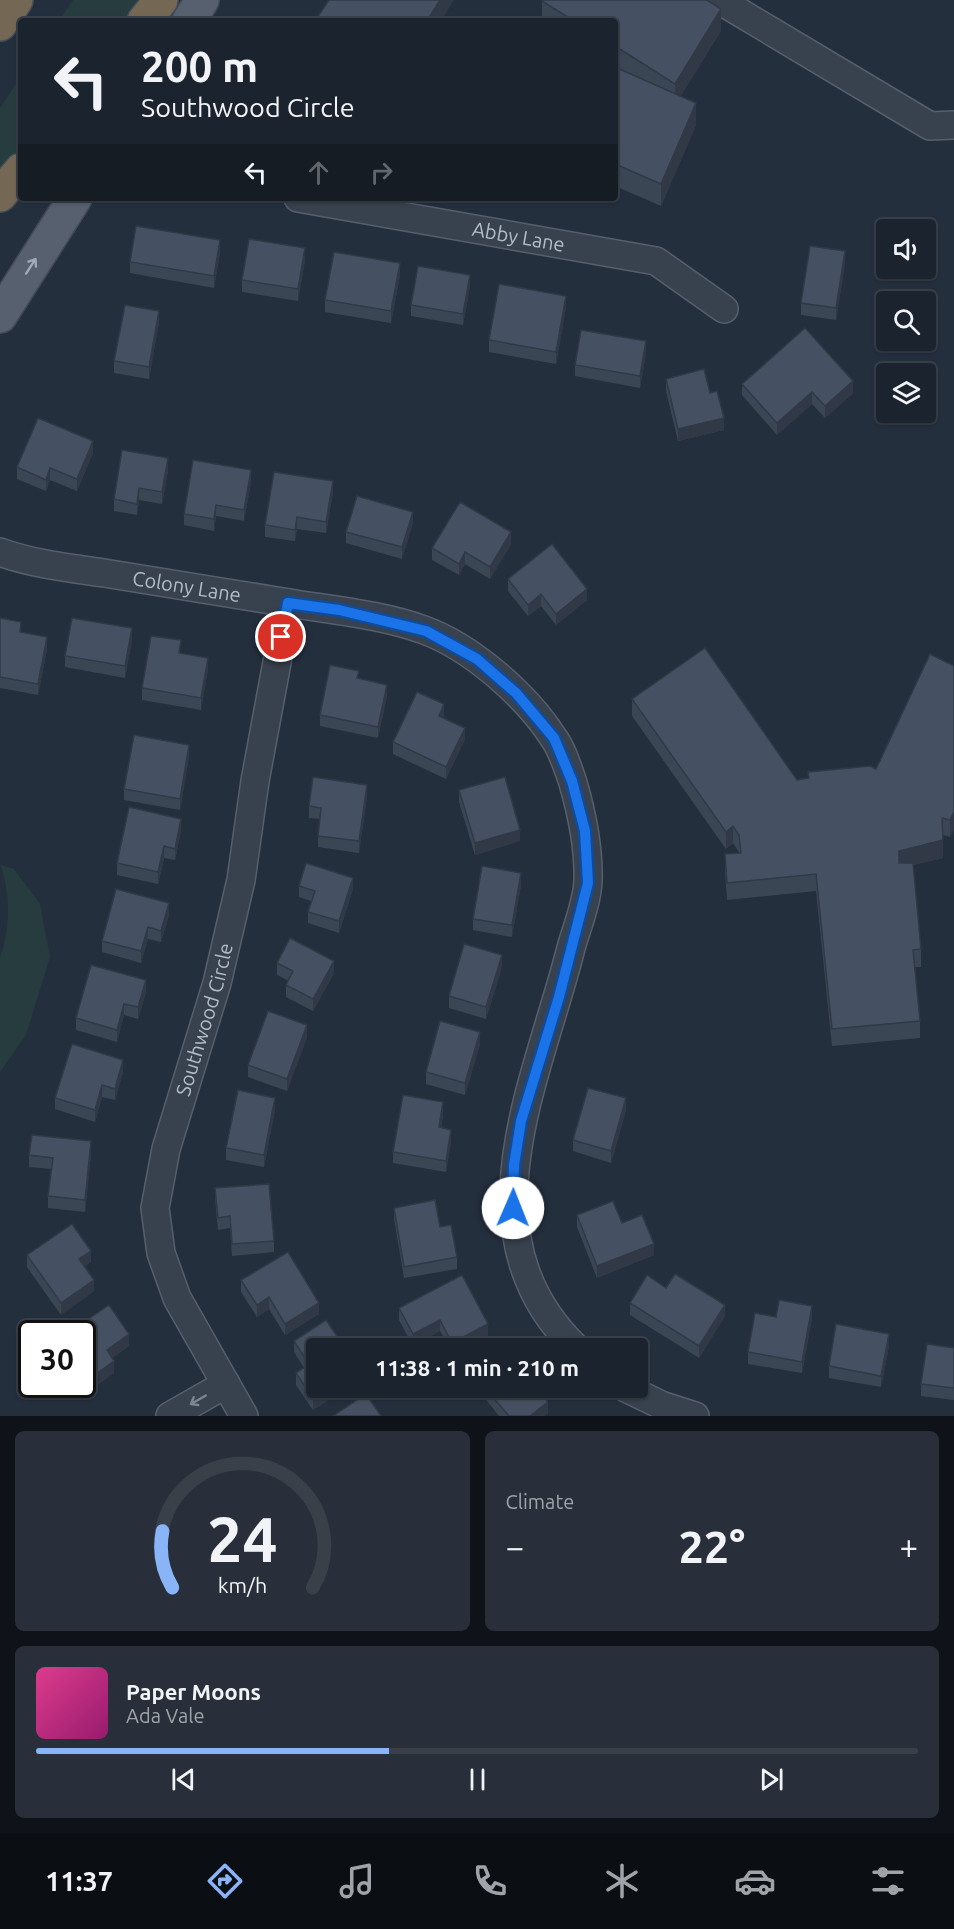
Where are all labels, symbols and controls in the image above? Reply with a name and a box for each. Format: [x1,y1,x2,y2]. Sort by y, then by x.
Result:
icon: left [42,42,120,120]
text: 200 m [141,43,258,90]
text: Southwood Circle [141,92,355,122]
icon: left [239,156,272,189]
icon: ahead [302,156,335,189]
icon: right [365,156,398,189]
street label: Abby Lane [471,217,567,256]
map controls [876,219,936,423]
button: sound [876,219,936,279]
one-way arrow [25,258,37,275]
button: search [876,291,936,351]
button: layers [876,363,936,423]
street label: Colony Lane [131,566,243,606]
pin [255,611,306,662]
icon: arrive [264,620,297,653]
street label: Southwood Circle [171,941,237,1099]
position arrow [481,1176,545,1240]
speed limit sign: 30 [18,1320,96,1398]
text: 11:38 · 1 min · 210 m [375,1355,579,1380]
one-way arrow [190,1394,207,1406]
text: Climate [506,1490,574,1513]
text: 24 [207,1504,277,1574]
text: 22° [678,1521,745,1572]
text: − [506,1528,524,1565]
text: + [899,1528,918,1565]
text: km/h [217,1573,267,1597]
text: Paper Moons [126,1679,261,1704]
text: Ada Vale [126,1704,204,1727]
icon: previous [167,1763,200,1796]
icon: pause [461,1763,494,1796]
icon: next [755,1763,788,1796]
icon: directions [204,1860,246,1902]
icon: music [336,1860,378,1902]
icon: phone [469,1860,511,1902]
icon: climate [601,1860,643,1902]
icon: car [734,1860,776,1902]
icon: filters [867,1860,909,1902]
text: 11:37 [45,1866,113,1896]

